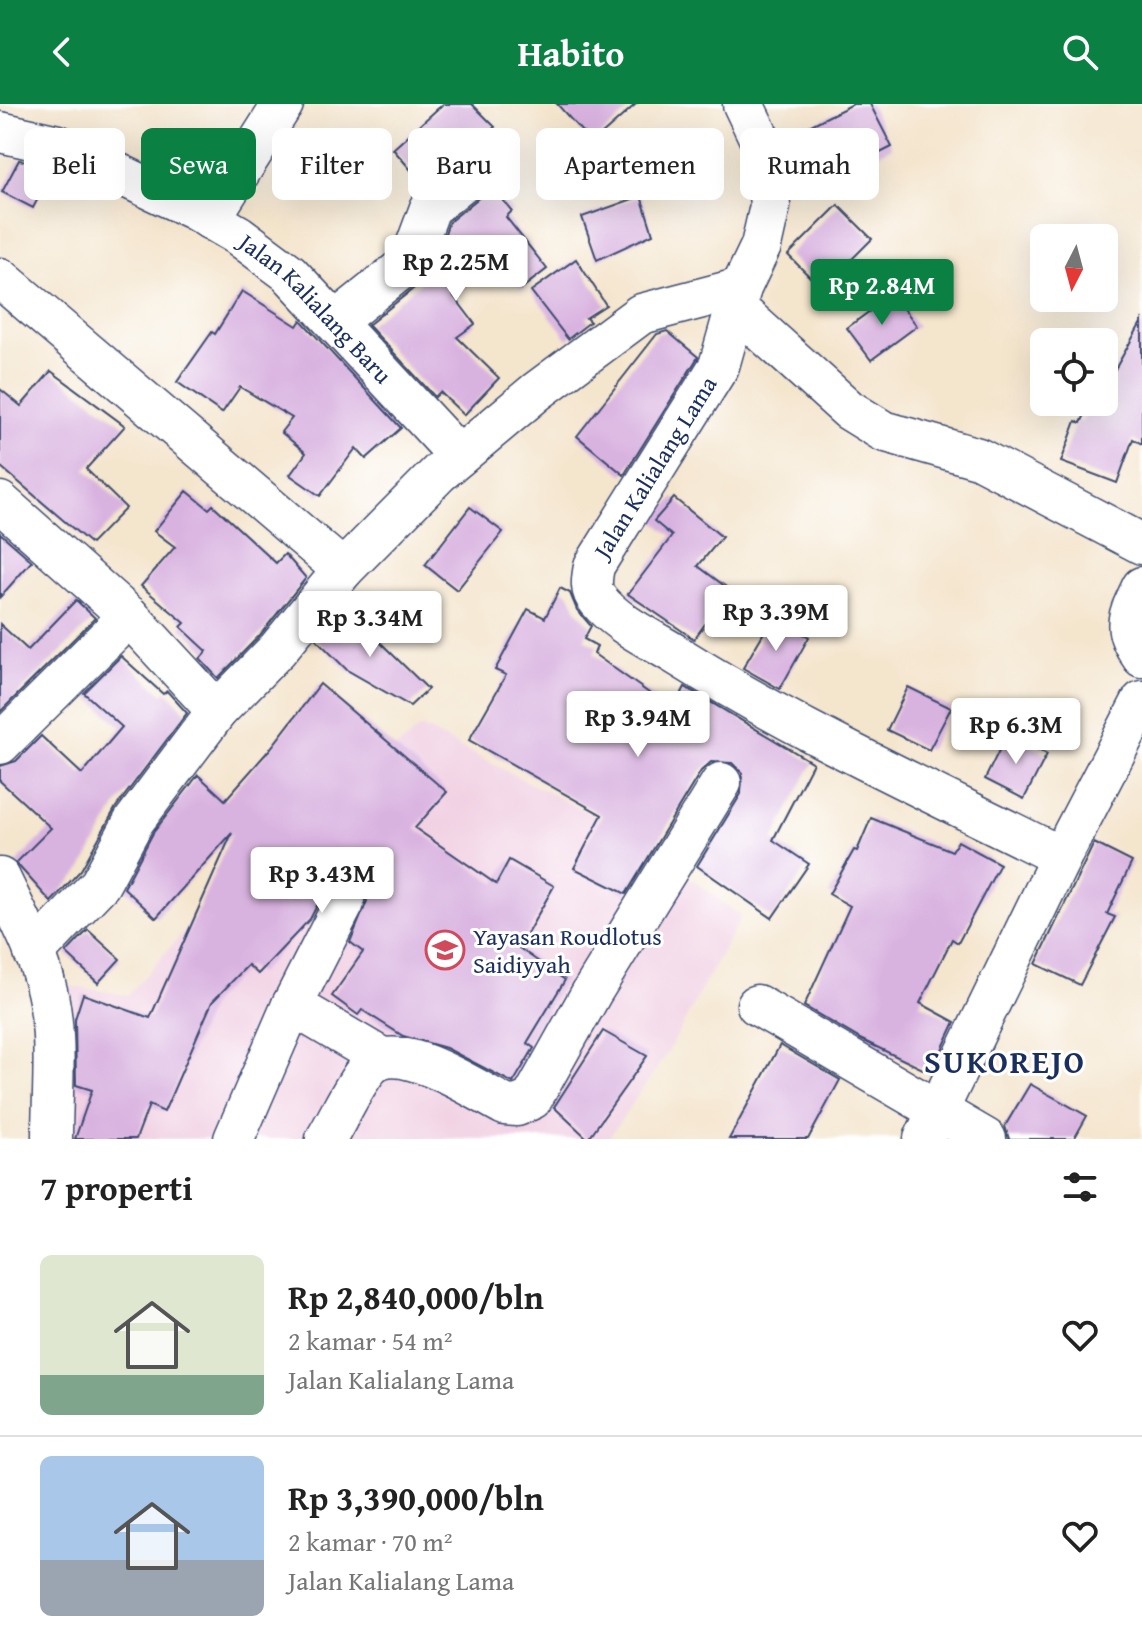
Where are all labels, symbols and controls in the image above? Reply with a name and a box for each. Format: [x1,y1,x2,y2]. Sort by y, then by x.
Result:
text: Habito [517,26,625,79]
icon: back [40,30,84,74]
icon: search [1058,30,1102,74]
chip: Beli [24,128,125,200]
chip: Sewa [141,128,256,200]
chip: Filter [272,128,392,200]
chip: Baru [408,128,520,200]
chip: Apartemen [536,128,724,200]
chip: Rumah [740,128,879,200]
street label: Jalan Kalialang Baru [230,223,401,391]
north arrow [1030,224,1118,312]
map controls [1030,224,1118,416]
pin: Rp 2.25M [373,235,539,303]
text: Rp 2.25M [403,241,509,280]
pin: Rp 2.84M [799,259,965,327]
text: Rp 2.84M [829,265,935,304]
button: locate [1030,328,1118,416]
street label: Jalan Kalialang Lama [583,369,726,567]
pin: Rp 3.39M [693,585,859,653]
pin: Rp 3.34M [287,591,453,659]
text: Rp 3.39M [723,591,829,630]
text: Rp 3.34M [317,597,423,636]
pin: Rp 3.94M [555,691,721,759]
text: Rp 3.94M [585,697,691,736]
pin: Rp 6.3M [942,698,1090,766]
text: Rp 6.3M [969,704,1063,743]
pin: Rp 3.43M [239,847,405,915]
text: Rp 3.43M [269,853,375,892]
place label: Yayasan Roudlotus Saidiyyah [473,919,662,982]
school or university icon: Yayasan Roudlotus Saidiyyah [424,929,466,971]
district label: SUKOREJO [924,1038,1086,1085]
text: 7 properti [40,1163,193,1212]
icon: filters [1058,1165,1102,1209]
text: Rp 2,840,000/bln [288,1272,544,1321]
icon: home [104,1287,200,1383]
icon: heart [1058,1313,1102,1357]
text: 2 kamar · 54 m² [288,1321,453,1360]
text: Jalan Kalialang Lama [288,1360,514,1399]
text: Rp 3,390,000/bln [288,1473,544,1522]
icon: home [104,1488,200,1584]
icon: heart [1058,1514,1102,1558]
text: 2 kamar · 70 m² [288,1522,453,1561]
text: Jalan Kalialang Lama [288,1561,514,1600]

